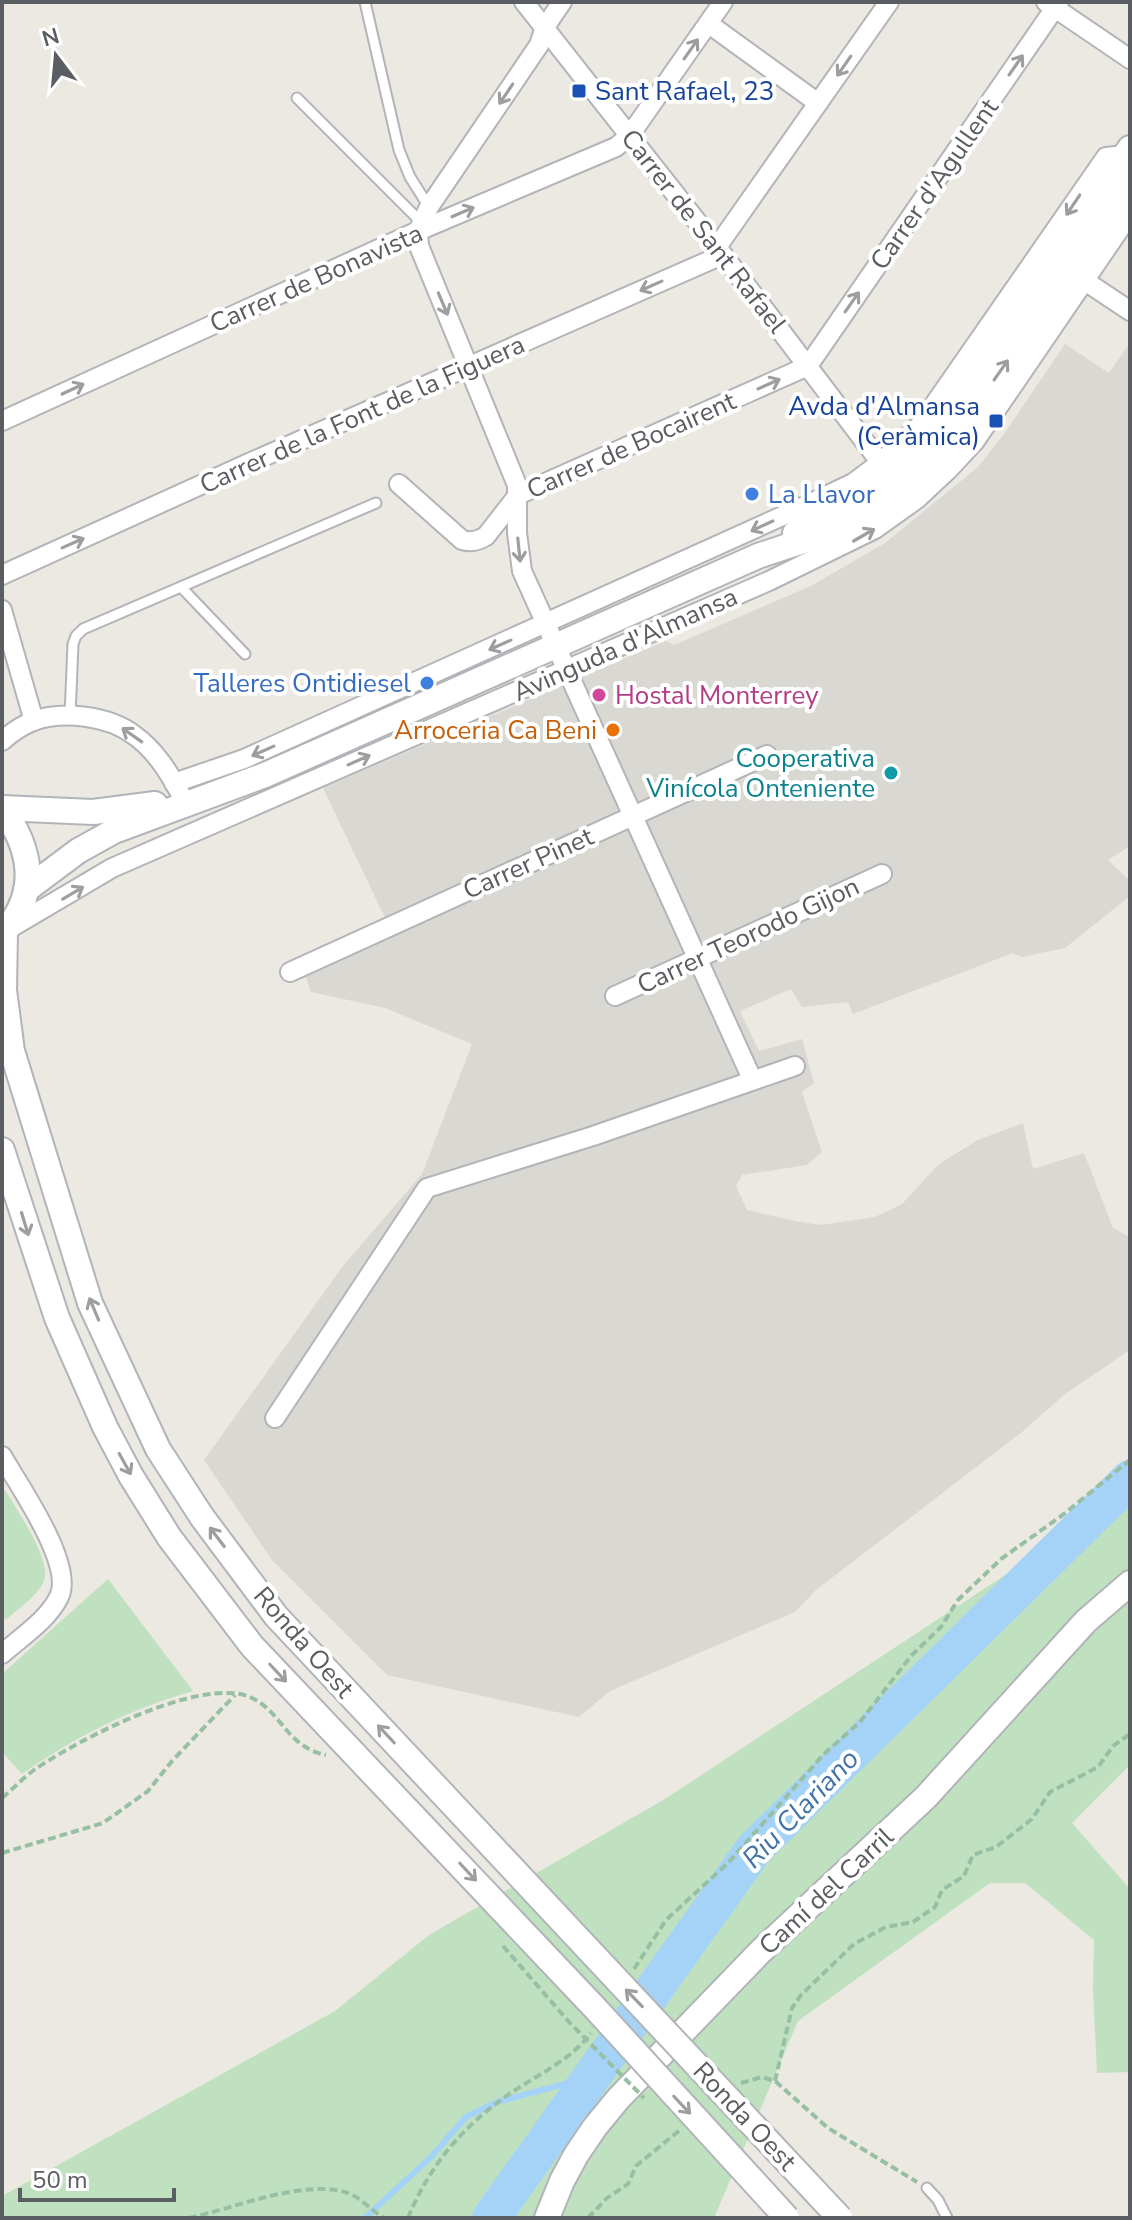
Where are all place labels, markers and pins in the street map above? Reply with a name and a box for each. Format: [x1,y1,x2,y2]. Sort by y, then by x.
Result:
place label: Sant Rafael, 23 [595,74,774,109]
marker: Sant Rafael, 23 [570,82,588,100]
place label: Avda d'Almansa (Ceràmica) [788,389,980,454]
marker: Avda d'Almansa (Ceràmica) [987,412,1005,430]
place label: La Llavor [768,477,876,512]
marker: La Llavor [743,485,761,503]
place label: Talleres Ontidiesel [193,666,411,701]
marker: Talleres Ontidiesel [418,674,436,692]
place label: Hostal Monterrey [615,678,819,713]
marker: Hostal Monterrey [590,686,608,704]
place label: Arroceria Ca Beni [394,713,597,748]
marker: Arroceria Ca Beni [604,721,622,739]
place label: Cooperativa Vinícola Onteniente [645,741,875,806]
marker: Cooperativa Vinícola Onteniente [882,764,900,782]

